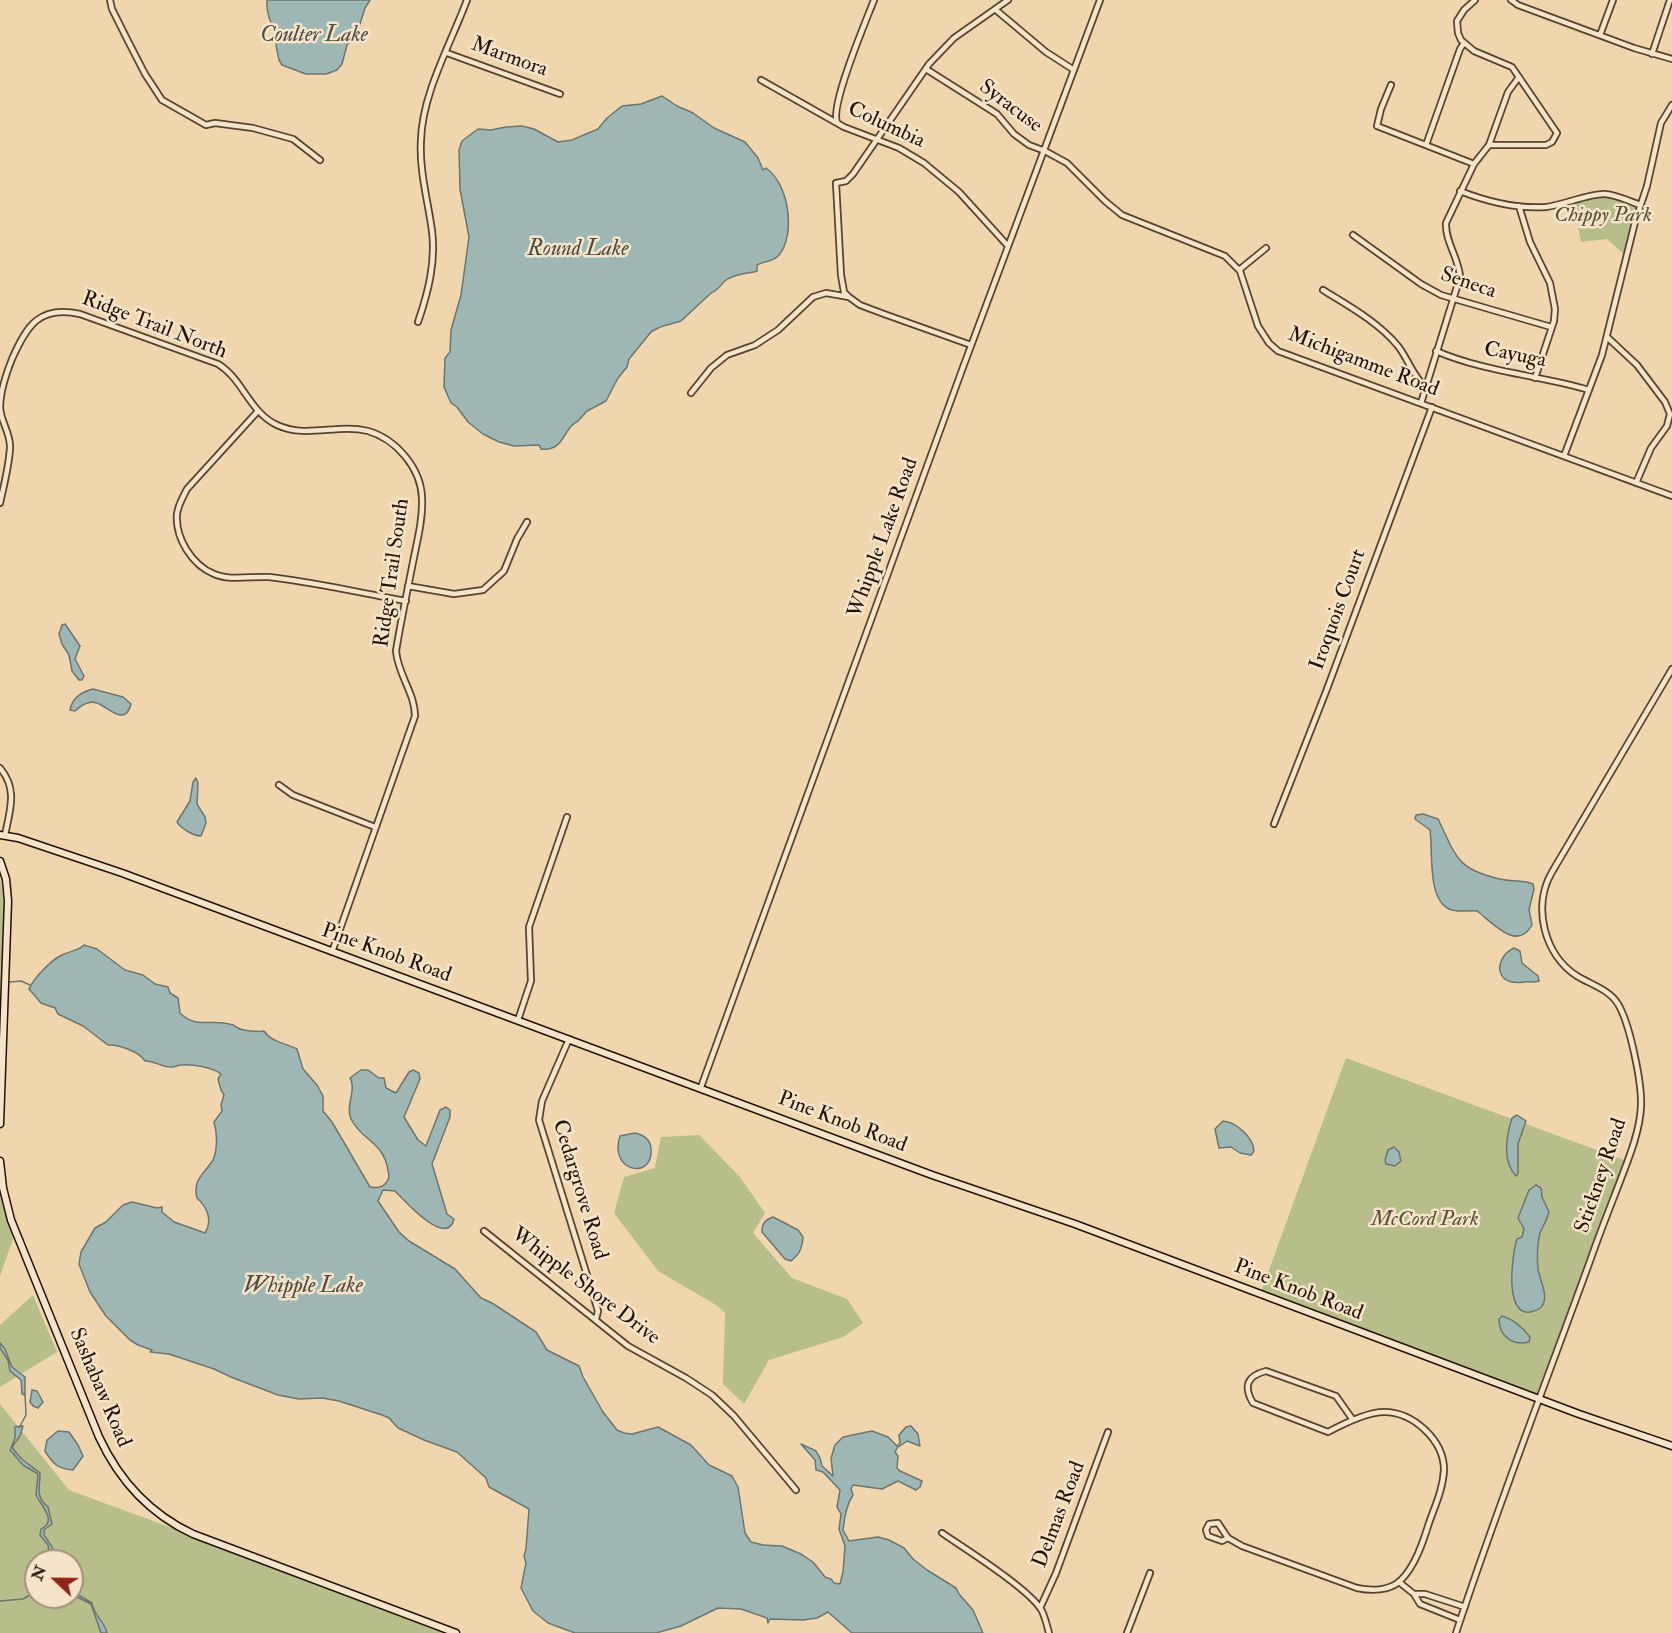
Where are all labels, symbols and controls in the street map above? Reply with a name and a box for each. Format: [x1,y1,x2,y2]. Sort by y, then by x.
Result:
water label: Coulter Lake [260,23,368,49]
street label: Marmora [467,33,551,83]
street label: Syracuse [973,75,1047,139]
street label: Columbia [843,97,929,155]
park label: Chippy Park [1554,203,1652,229]
water label: Round Lake [528,237,628,263]
street label: Seneca [1437,263,1499,305]
street label: Ridge Trail North [78,287,230,365]
street label: Michigamme Road [1284,323,1442,403]
street label: Cayuga [1482,338,1548,374]
street label: Whipple Lake Road [843,455,925,621]
street label: Ridge Trail South [370,497,416,649]
street label: Iroquois Court [1306,546,1372,674]
street label: Pine Knob Road [318,919,454,989]
street label: Pine Knob Road [774,1087,910,1159]
street label: Stickney Road [1571,1115,1633,1237]
street label: Cedargrove Road [546,1117,612,1263]
park label: McCord Park [1371,1207,1479,1233]
street label: Whipple Shore Drive [506,1223,664,1351]
street label: Pine Knob Road [1230,1255,1366,1327]
water label: Whipple Lake [243,1274,363,1300]
street label: Sashabaw Road [63,1325,135,1451]
street label: Delmas Road [1028,1458,1092,1572]
north arrow [24,1549,84,1609]
text: N [27,1563,51,1583]

